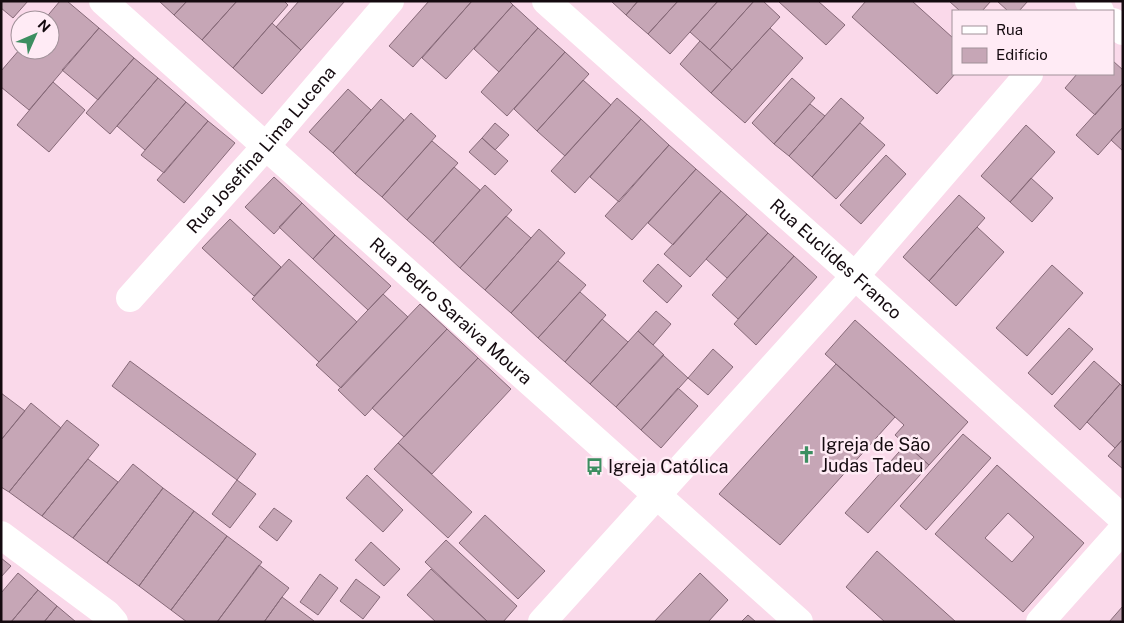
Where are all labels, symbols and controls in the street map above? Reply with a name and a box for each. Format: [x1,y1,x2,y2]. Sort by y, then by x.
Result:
north arrow [10,10,60,60]
legend [952,10,1114,75]
text: N [35,16,54,35]
text: Rua [996,21,1023,38]
text: Edifício [996,46,1048,63]
street label: Rua Josefina Lima Lucena [182,62,340,237]
street label: Rua Euclides Franco [766,194,906,323]
street label: Rua Pedro Saraiva Moura [366,233,536,389]
place label: Igreja de São Judas Tadeu [821,434,930,476]
church icon: Igreja de São Judas Tadeu [797,445,817,465]
place label: Igreja Católica [608,456,729,477]
bus stop icon: Igreja Católica [584,457,604,477]

